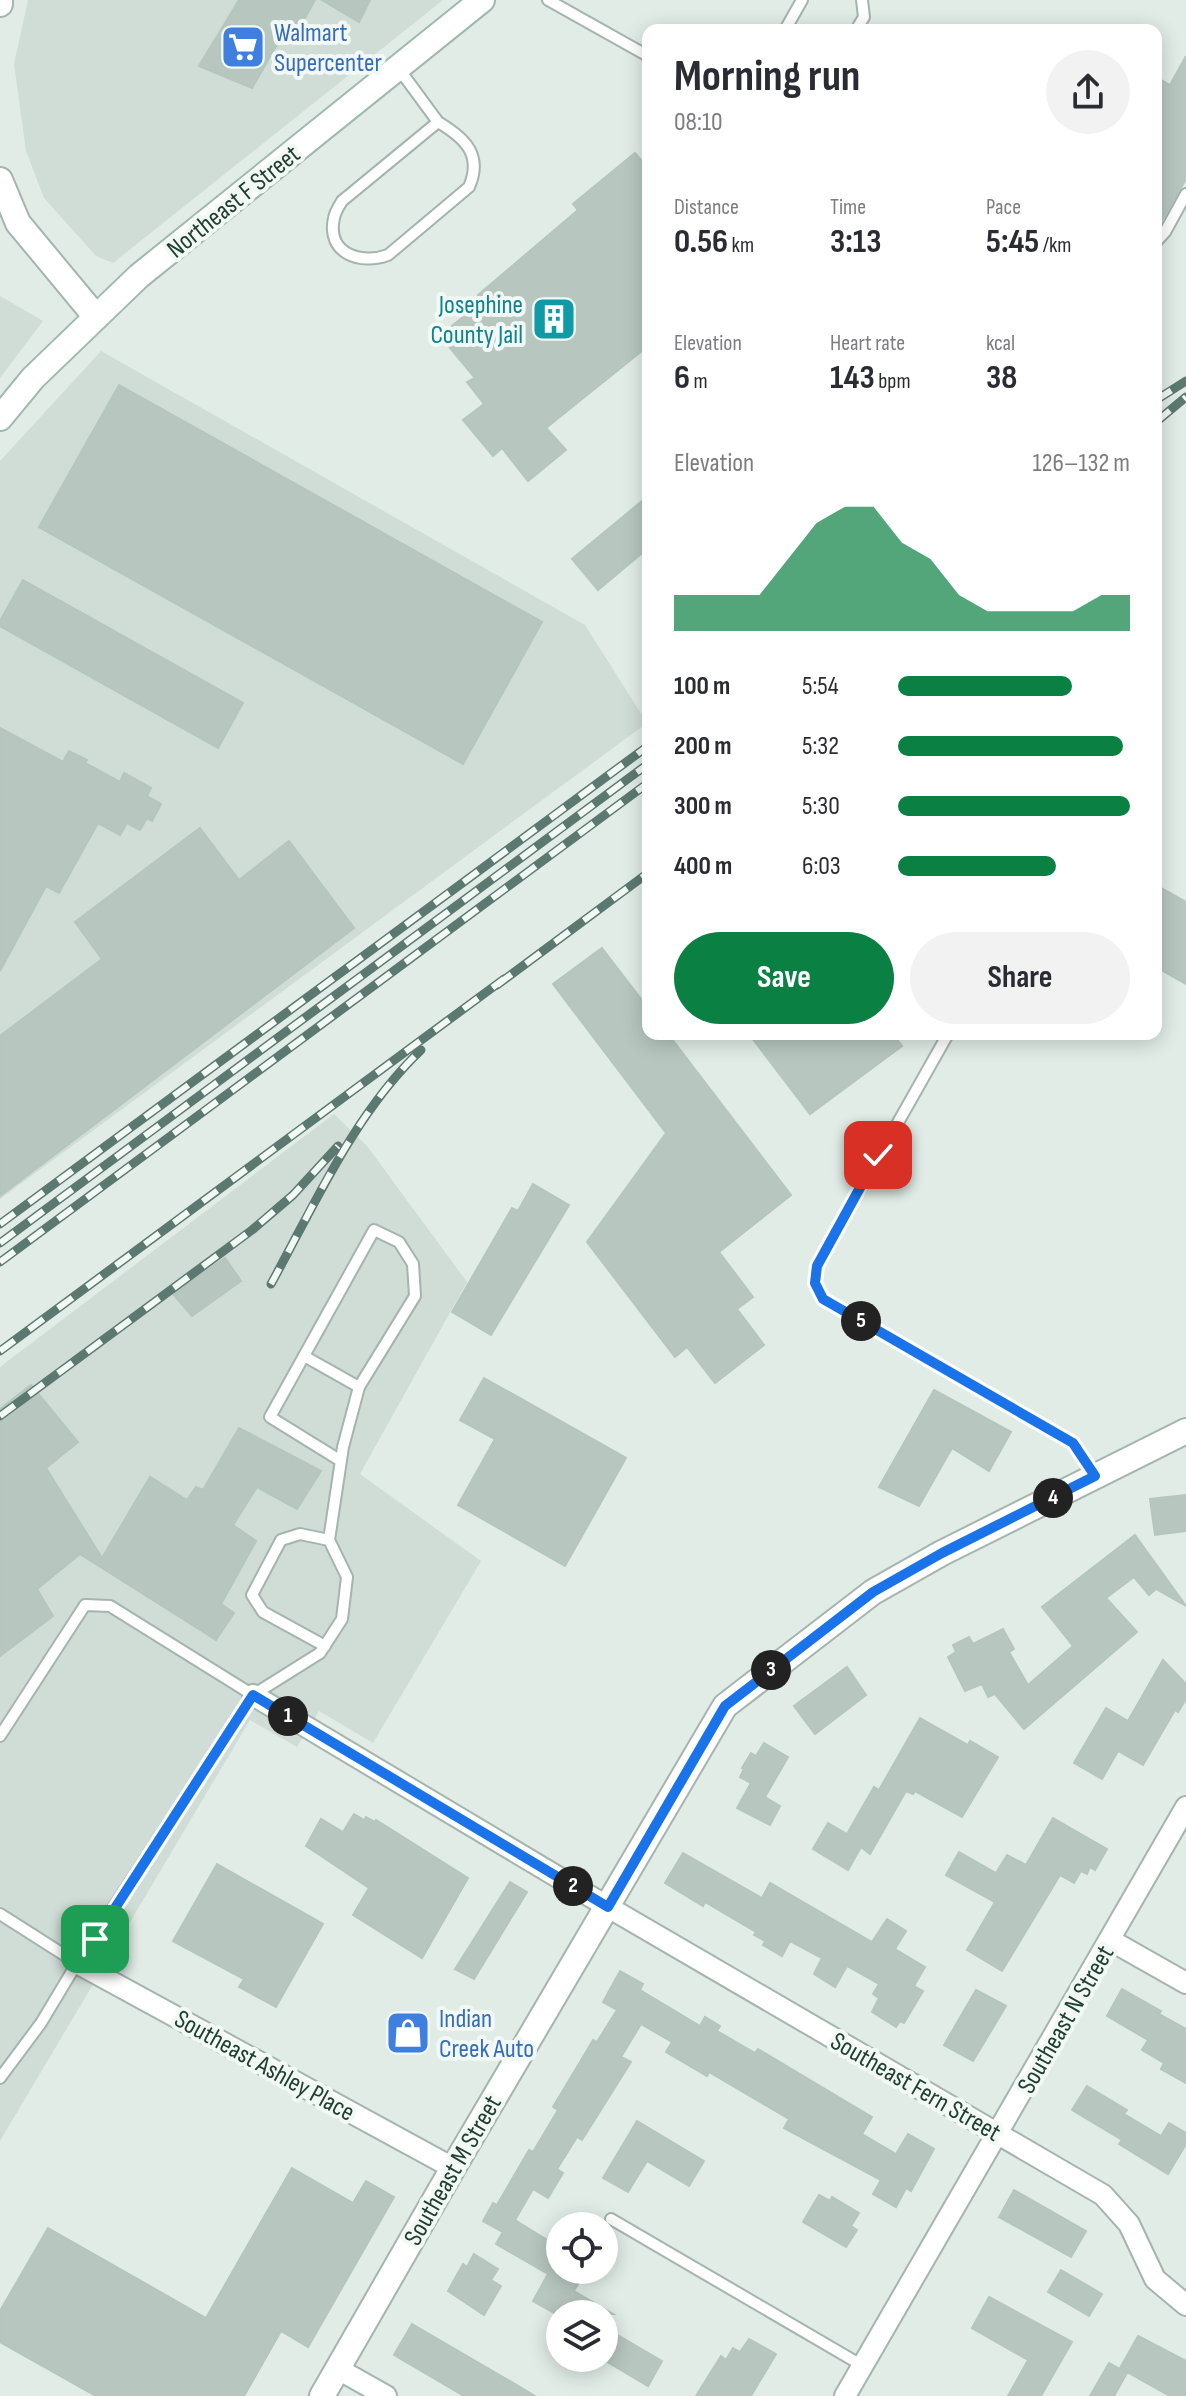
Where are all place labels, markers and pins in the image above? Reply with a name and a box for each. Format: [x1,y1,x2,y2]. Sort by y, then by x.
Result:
place label: Walmart Supercenter [274,18,382,79]
supermarket icon: Walmart Supercenter [219,23,267,71]
place label: Josephine County Jail [430,290,523,351]
building icon: Josephine County Jail [530,295,578,343]
pin [844,1121,912,1189]
pin: 5 [841,1301,881,1341]
pin: 4 [1033,1478,1073,1518]
pin: 3 [751,1650,791,1690]
pin: 1 [268,1696,308,1736]
pin: 2 [553,1866,593,1906]
pin [61,1905,129,1973]
place label: Indian Creek Auto [439,2004,534,2065]
shop icon: Indian Creek Auto [384,2009,432,2057]

